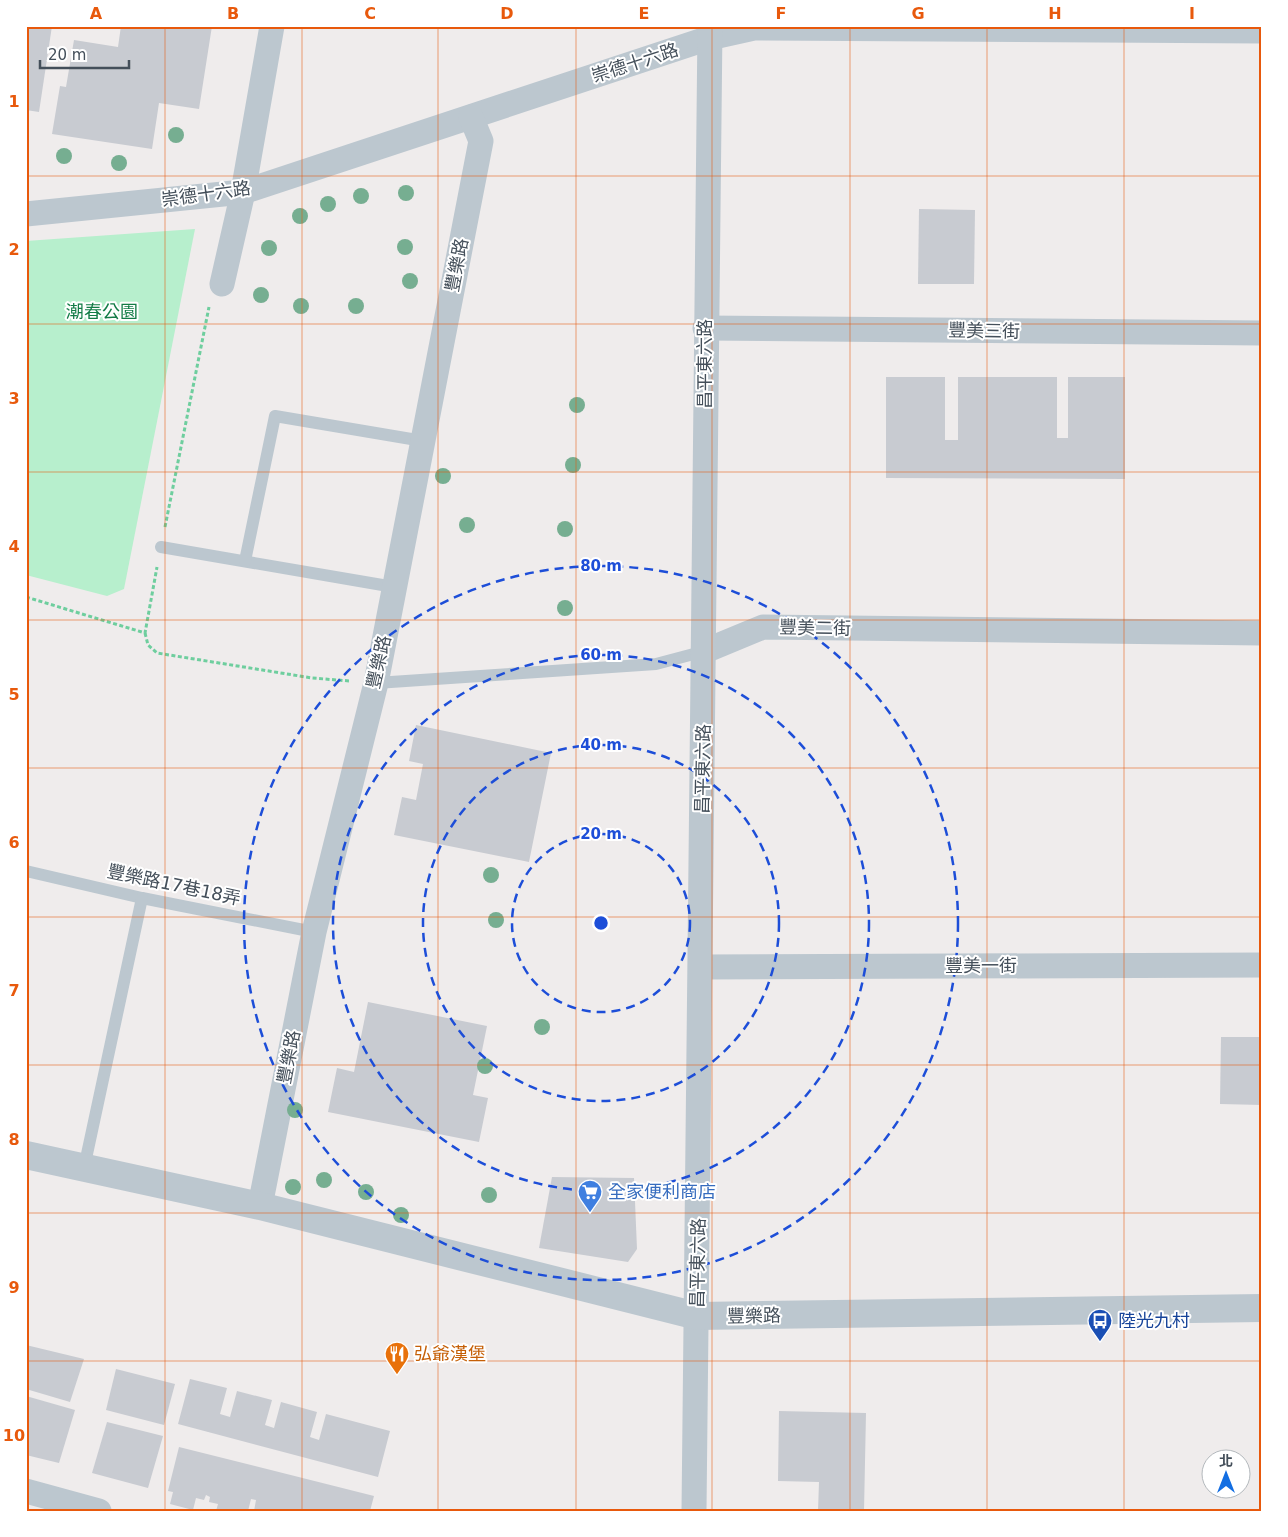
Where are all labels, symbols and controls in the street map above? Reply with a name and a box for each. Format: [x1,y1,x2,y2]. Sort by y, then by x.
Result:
text: A [90,4,103,23]
text: B [227,4,239,23]
text: C [364,4,376,23]
text: D [500,4,514,23]
text: E [639,4,649,23]
text: F [776,4,786,23]
text: G [911,4,925,23]
text: H [1048,4,1062,23]
text: I [1189,4,1195,23]
scale bar [40,38,129,70]
street label: 崇德十六路 [589,39,681,86]
text: 20 m [48,46,86,64]
text: 1 [8,92,20,111]
street label: 崇德十六路 [160,177,252,210]
street label: 豐樂路 [441,236,472,293]
text: 2 [8,240,20,259]
park label: 潮春公園 [66,301,138,322]
street label: 昌平東六路 [694,319,715,409]
street label: 豐美三街 [948,319,1020,342]
text: 3 [8,389,20,408]
text: 4 [8,537,20,556]
text: 80 m [580,557,622,575]
street label: 豐美二街 [779,616,851,639]
street label: 豐樂路 [362,633,395,691]
text: 60 m [580,646,622,664]
text: 5 [8,685,20,704]
street label: 昌平東六路 [691,724,714,814]
text: 40 m [580,736,622,754]
text: 20 m [580,825,622,843]
text: 6 [8,833,20,852]
street label: 豐樂路17巷18弄 [105,860,243,909]
centre of rings [592,914,610,932]
street label: 豐美一街 [945,955,1017,976]
text: 7 [8,981,20,1000]
street label: 豐樂路 [273,1028,304,1085]
text: 8 [8,1130,20,1149]
supermarket icon: 全家便利商店 [577,1179,603,1213]
place label: 全家便利商店 [608,1181,716,1202]
street label: 昌平東六路 [686,1218,709,1308]
text: 9 [8,1278,20,1297]
street label: 豐樂路 [727,1305,781,1326]
bus stop icon: 陸光九村 [1087,1308,1113,1342]
place label: 陸光九村 [1118,1310,1190,1331]
restaurant icon: 弘爺漢堡 [384,1341,410,1375]
place label: 弘爺漢堡 [414,1343,486,1364]
text: 10 [3,1426,25,1445]
north arrow [1200,1450,1250,1500]
text: 北 [1219,1453,1233,1469]

